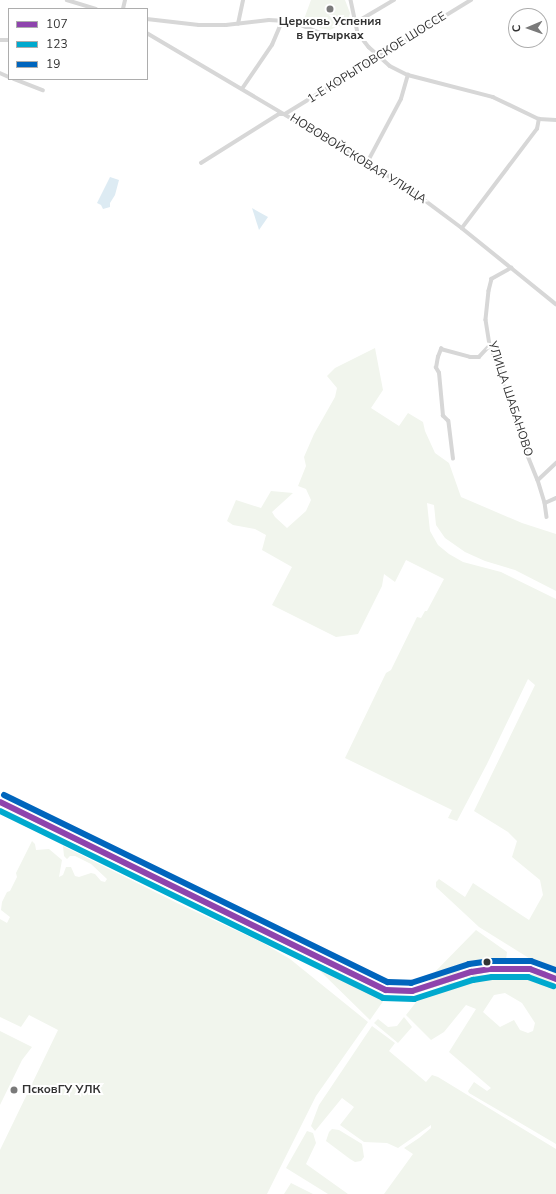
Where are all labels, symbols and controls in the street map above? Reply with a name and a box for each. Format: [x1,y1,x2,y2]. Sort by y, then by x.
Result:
marker: Церковь Успения в Бутырках [325,4,335,14]
legend [8,8,148,80]
north arrow [508,8,548,48]
street label: 1-Е КОРЫТОВСКОЕ ШОССЕ [305,9,449,107]
place label: Церковь Успения в Бутырках [279,15,381,43]
text: 107 [46,16,68,32]
text: С [509,24,524,32]
text: 123 [46,36,68,52]
text: 19 [46,56,60,72]
street label: НОВОВОЙСКОВАЯ УЛИЦА [287,111,429,207]
street label: УЛИЦА ШАБАНОВО [485,339,535,459]
unlabelled marker [482,957,492,967]
place label: ПсковГУ УЛК [22,1083,101,1097]
marker: ПсковГУ УЛК [9,1085,19,1095]

